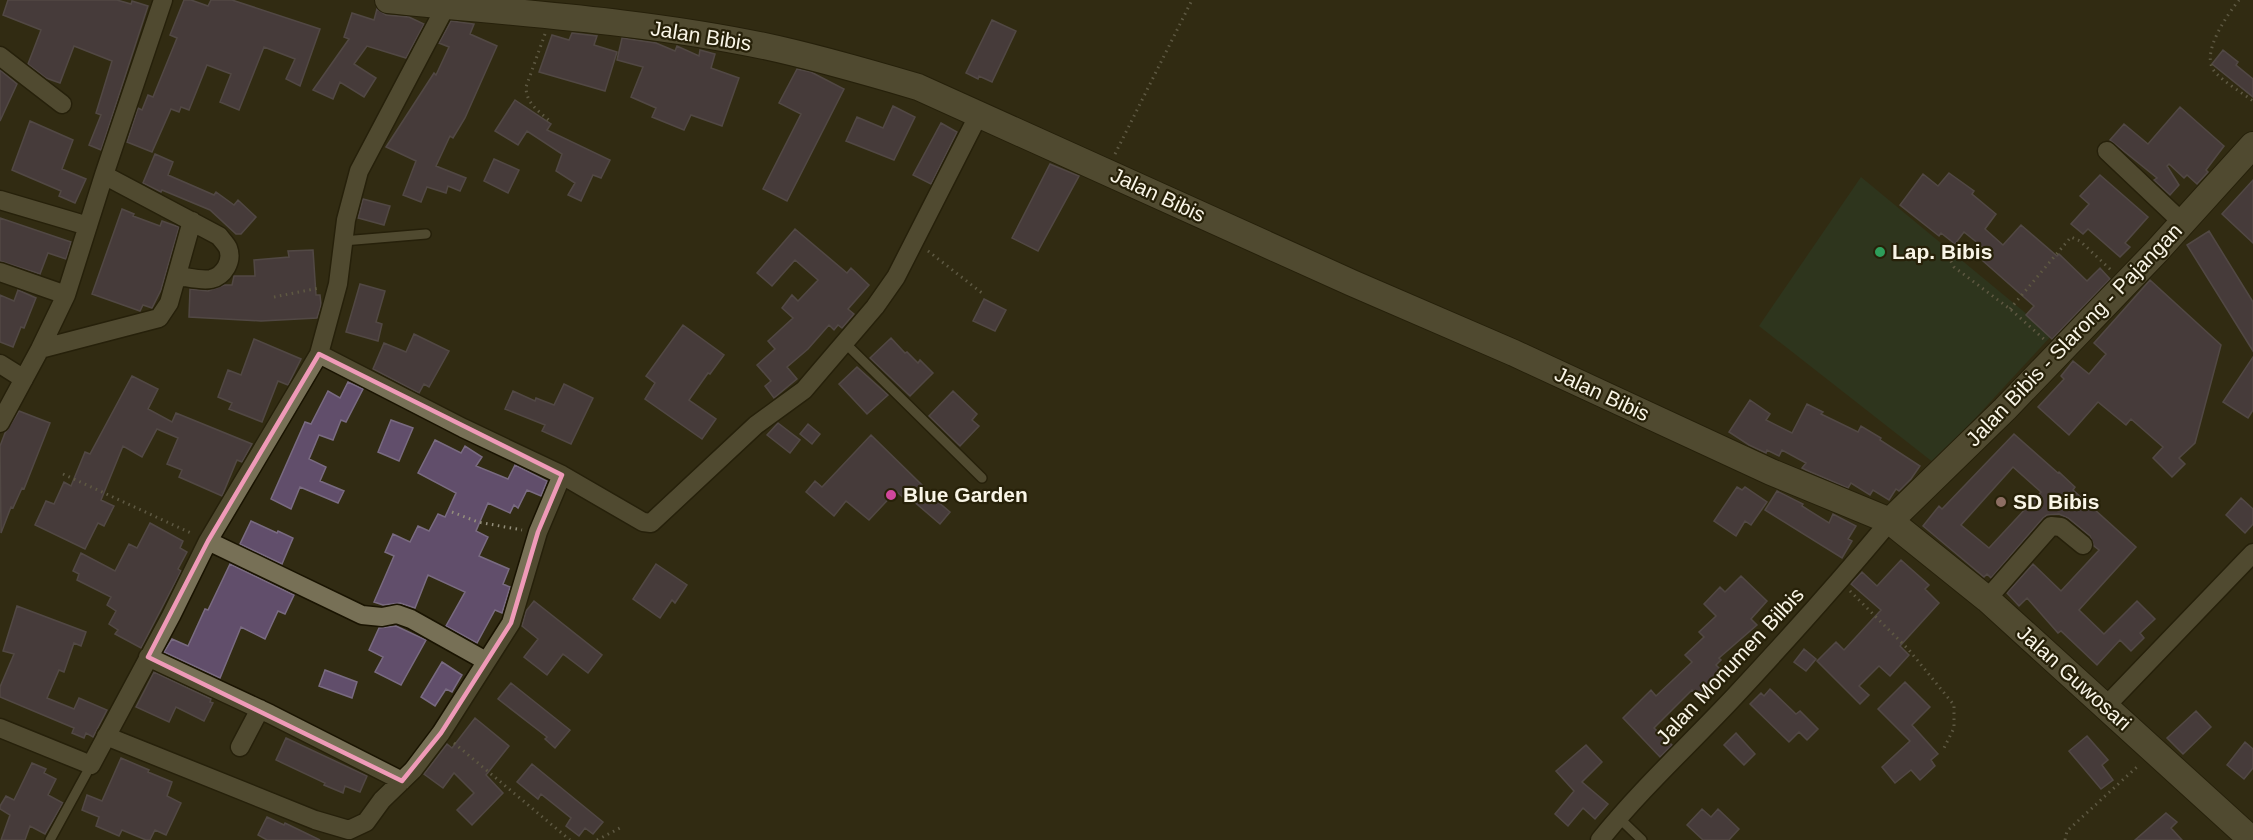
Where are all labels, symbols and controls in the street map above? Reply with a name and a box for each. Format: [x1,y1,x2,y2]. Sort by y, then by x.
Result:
street label: Jalan Bibis [649,16,753,55]
street label: Jalan Bibis [1107,163,1209,226]
street label: Jalan Bibis - Slarong - Pajangan [1961,219,2186,451]
place label: Lap. Bibis [1892,240,1992,263]
marker: Lap. Bibis [1873,245,1887,259]
street label: Jalan Bibis [1551,362,1653,425]
place label: Blue Garden [903,483,1028,506]
marker: Blue Garden [884,488,898,502]
place label: SD Bibis [2013,490,2099,513]
marker: SD Bibis [1994,495,2008,509]
street label: Jalan Monumen Bilbis [1651,583,1808,749]
street label: Jalan Guwosari [2013,621,2136,735]

